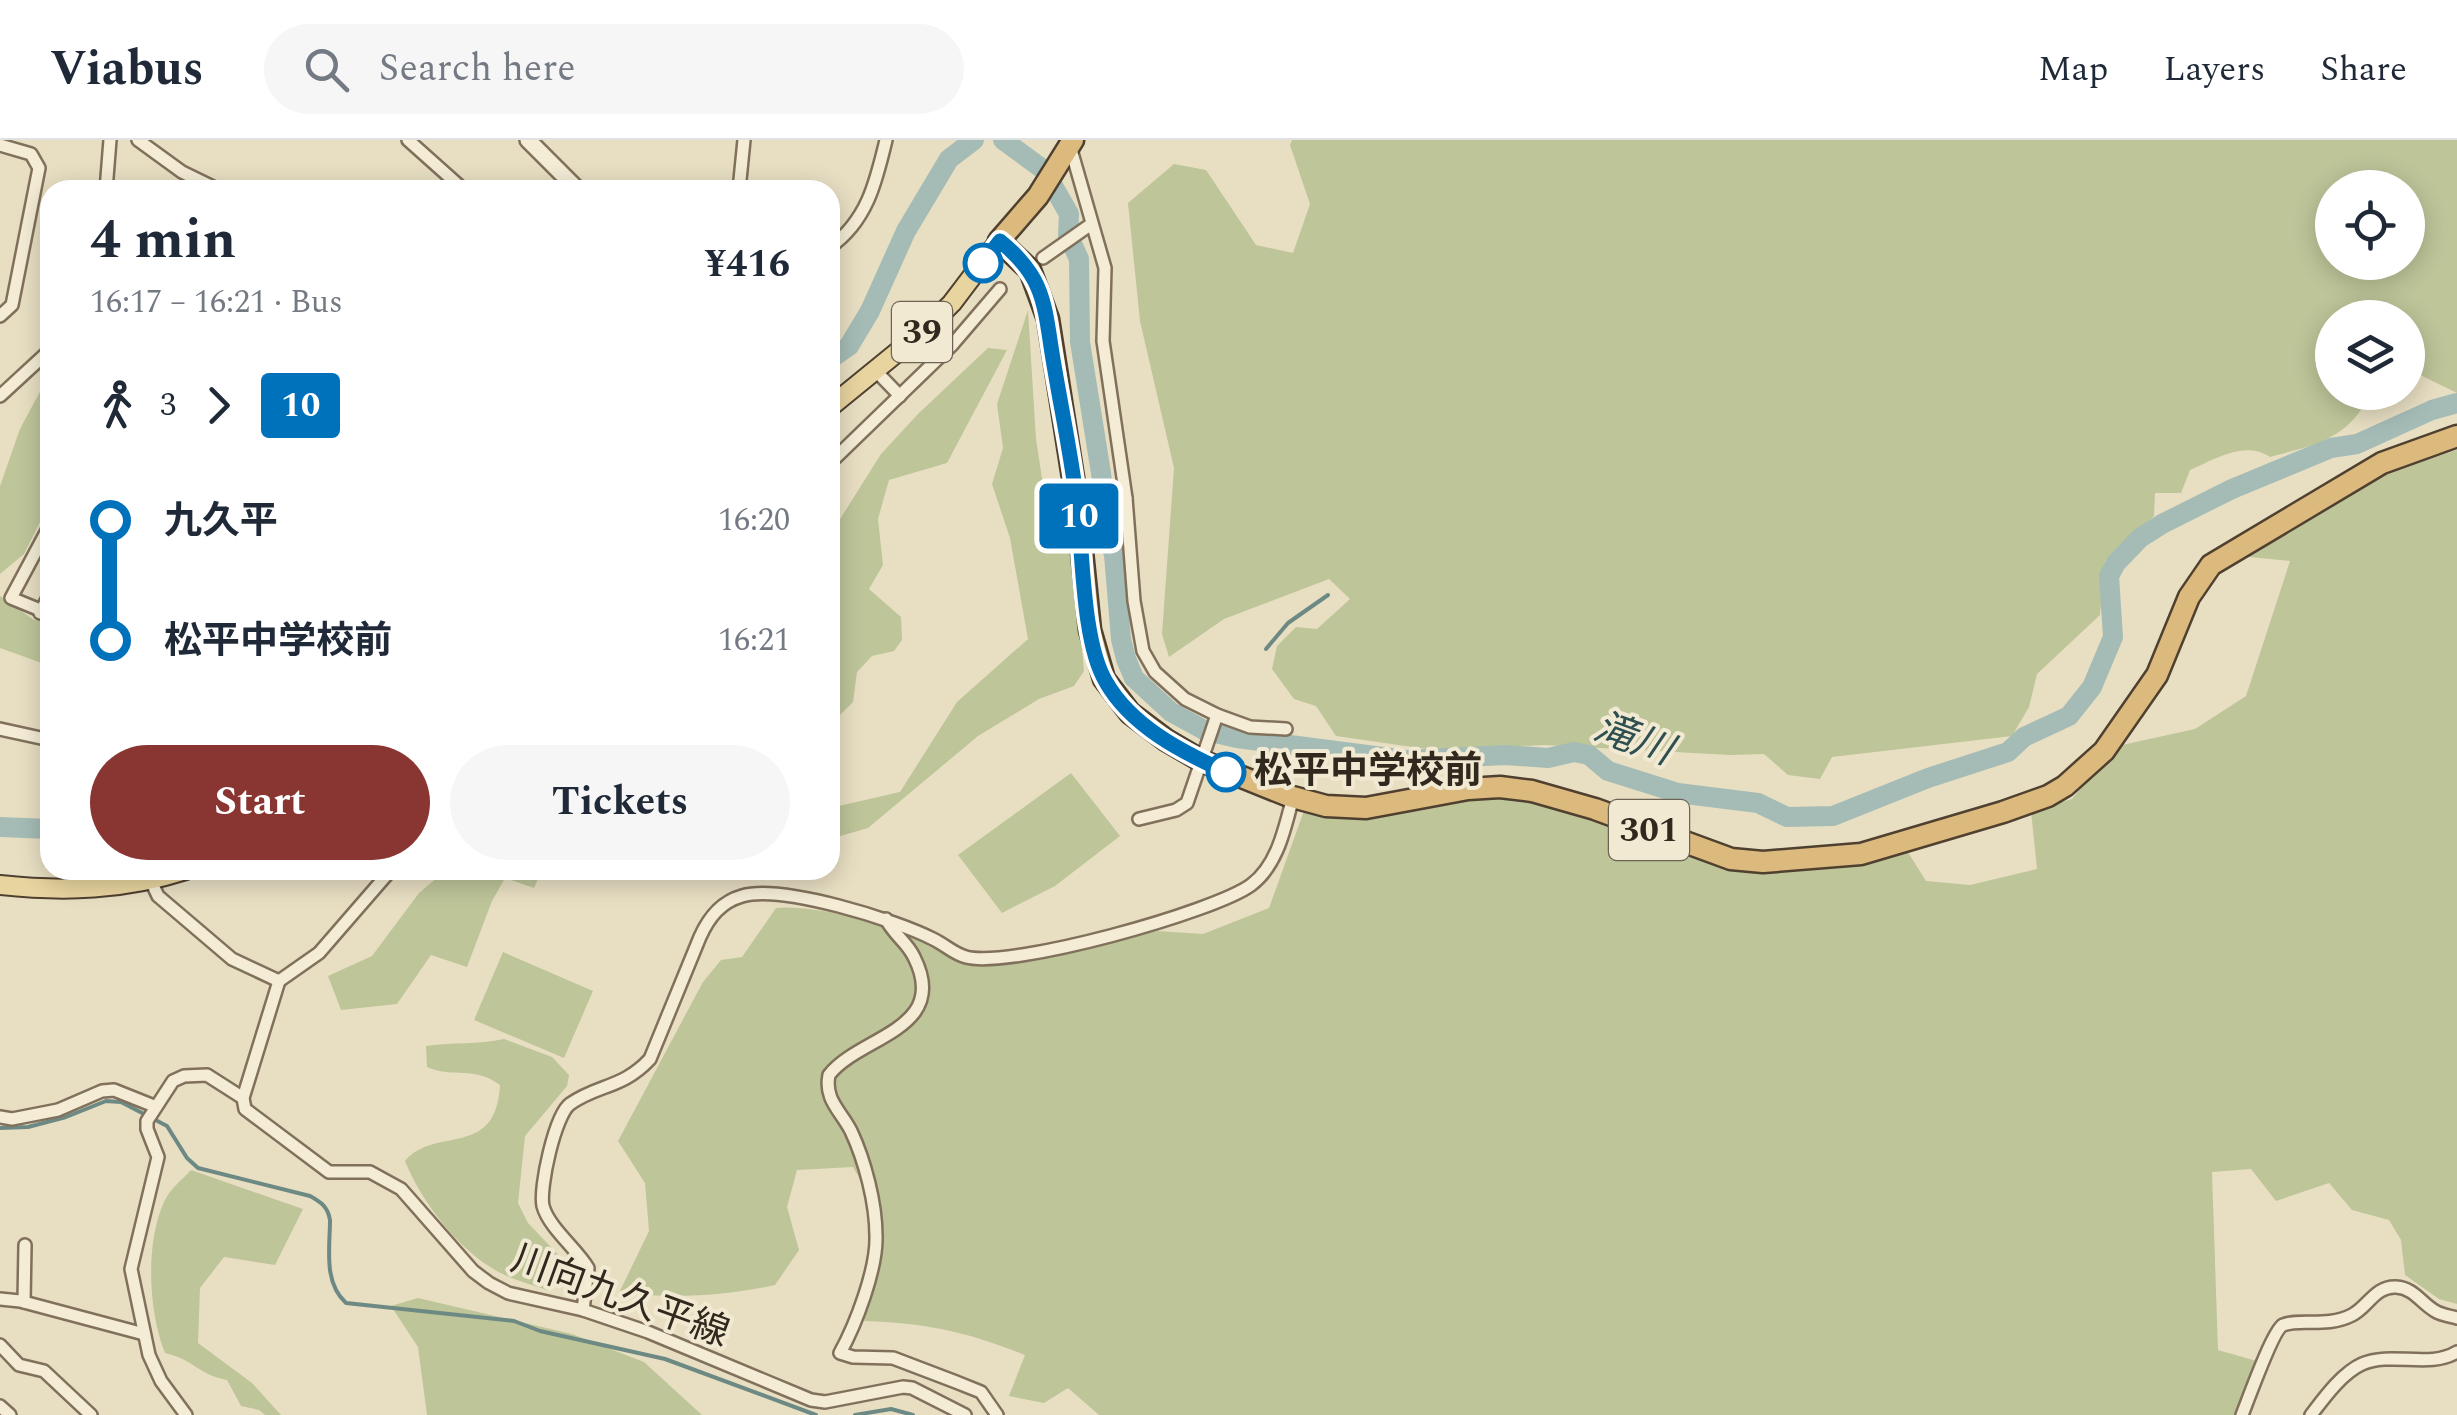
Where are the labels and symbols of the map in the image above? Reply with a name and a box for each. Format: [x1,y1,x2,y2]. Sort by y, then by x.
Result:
unlabelled marker [964,244,1002,282]
road number: 39 [892,302,952,362]
line badge: 10 [1034,484,1124,548]
water label: 滝川 [1585,698,1685,784]
place label: 松平中学校前 [1254,743,1482,801]
marker: 松平中学校前 [1207,753,1245,791]
road number: 301 [1609,800,1689,860]
street label: 川向九久平線 [503,1231,737,1363]

